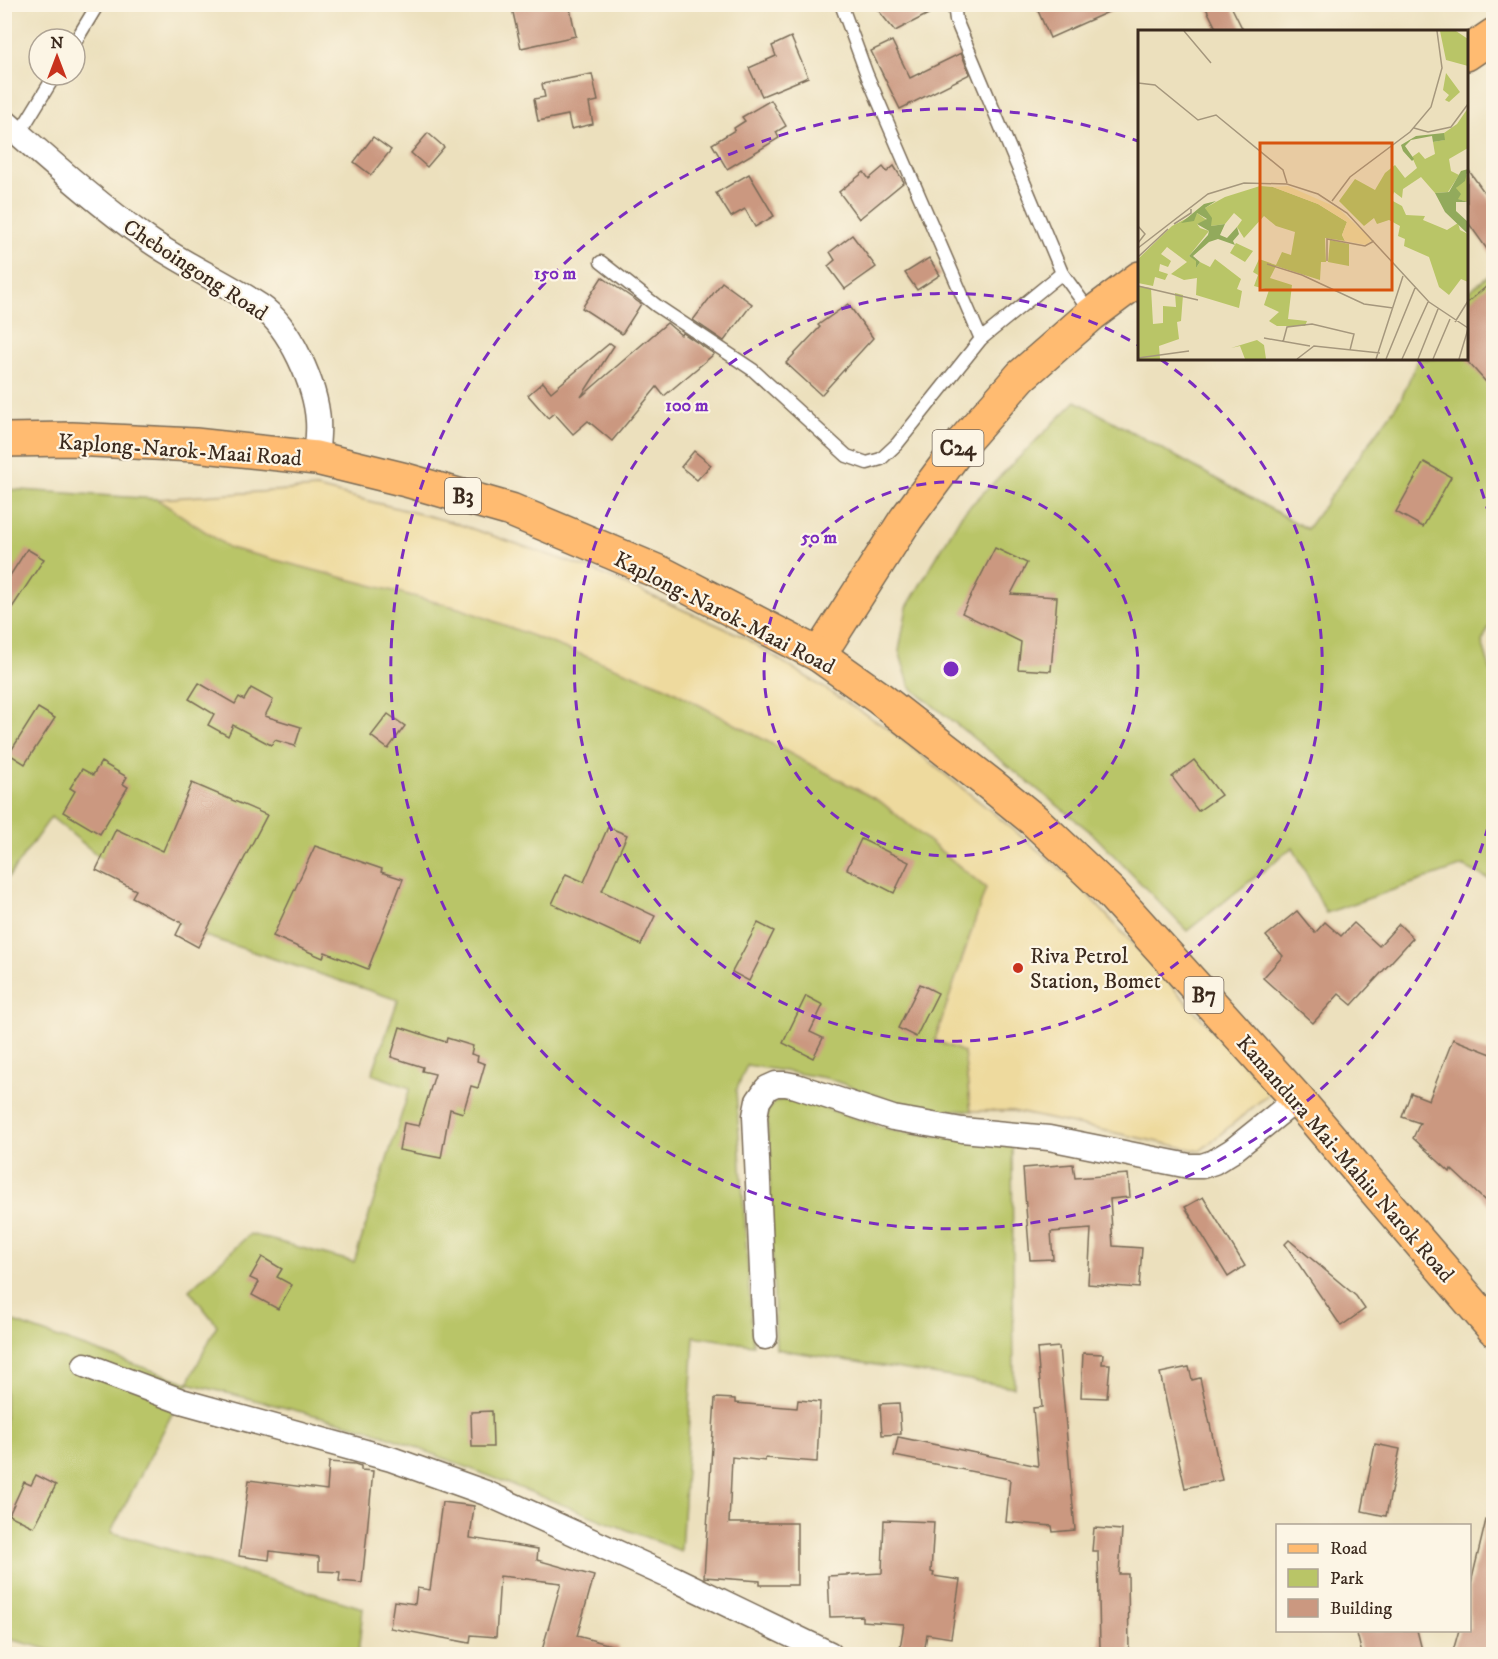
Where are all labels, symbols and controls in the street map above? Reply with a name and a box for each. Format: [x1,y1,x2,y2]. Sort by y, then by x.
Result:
north arrow [27,27,87,87]
inset map [1138,30,1468,360]
text: N [50,33,64,53]
street label: Cheboingong Road [118,213,273,327]
text: 150 m [534,263,577,285]
text: 100 m [665,395,709,417]
street label: Kaplong-Narok-Maai Road [57,429,303,472]
road number: C24 [932,430,984,466]
road number: B3 [445,478,481,514]
text: 50 m [800,527,837,549]
street label: Kaplong-Narok-Maai Road [609,546,839,681]
centre of rings [941,659,961,679]
place label: Riva Petrol Station, Bomet [1030,943,1161,995]
marker: Riva Petrol Station, Bomet [1011,961,1025,975]
road number: B7 [1184,977,1224,1013]
street label: Kamandura Mai-Mahiu Narok Road [1230,1030,1460,1288]
legend [1276,1524,1471,1632]
text: Road [1330,1538,1367,1560]
text: Park [1330,1568,1364,1590]
text: Building [1330,1598,1392,1620]

